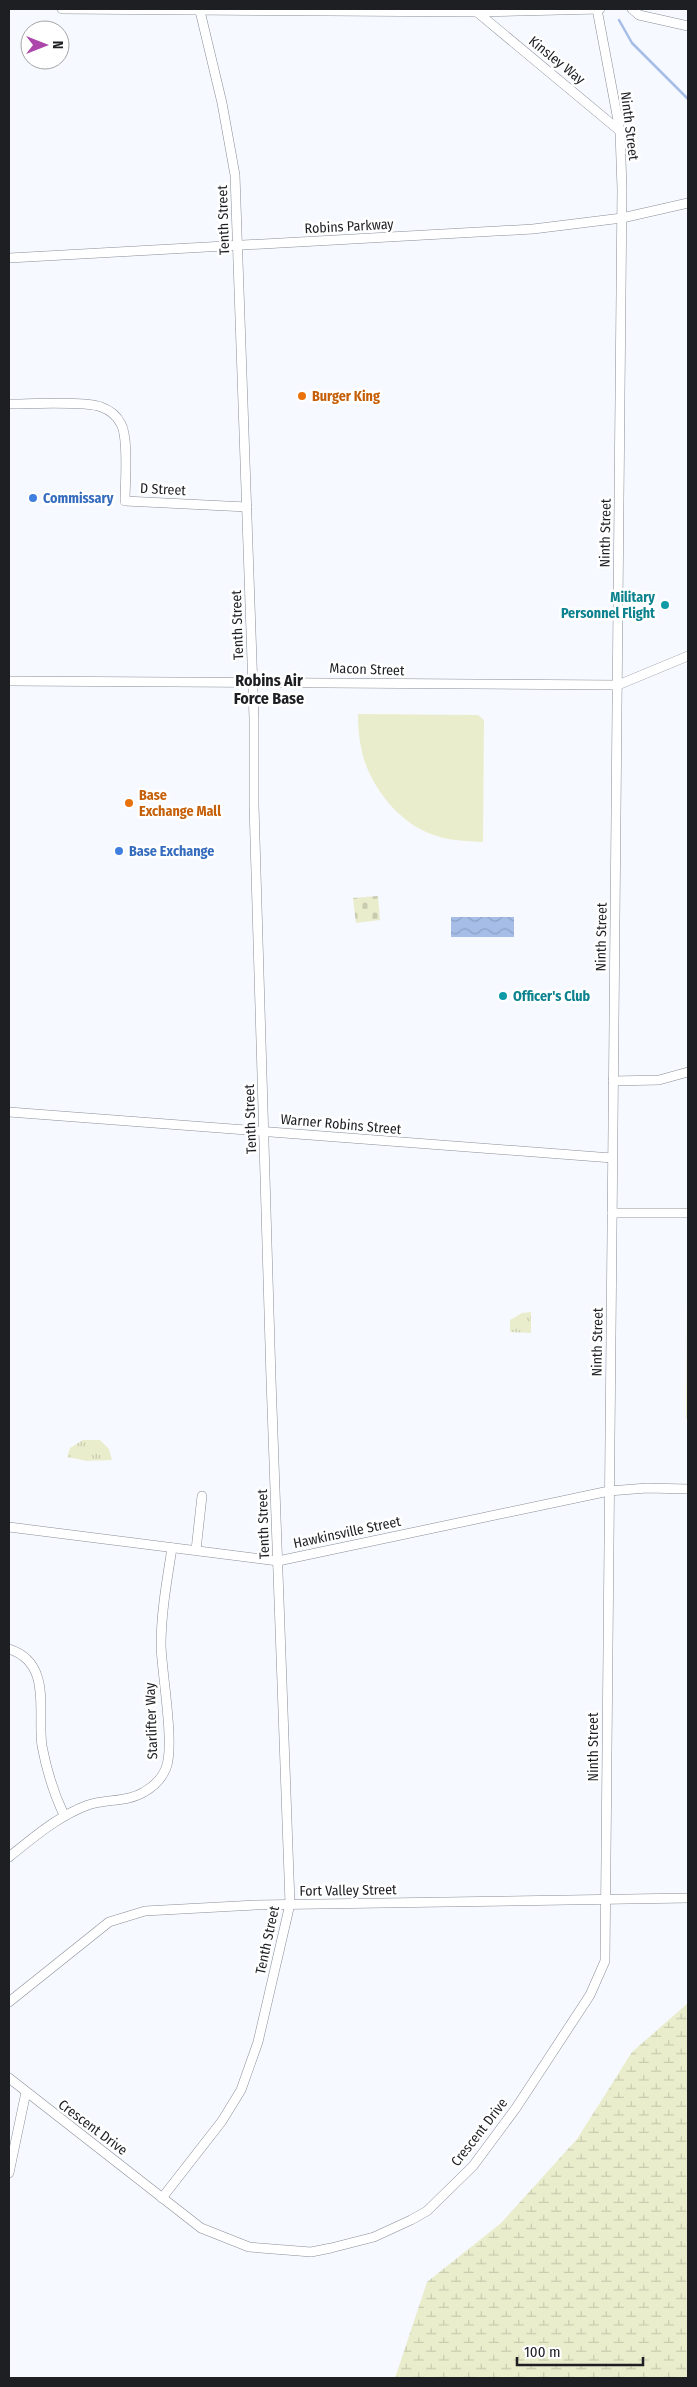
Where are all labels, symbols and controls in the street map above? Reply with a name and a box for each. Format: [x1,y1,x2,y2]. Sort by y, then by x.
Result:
north arrow [20,20,70,70]
street label: Kinsley Way [525,33,589,89]
text: N [49,41,66,49]
street label: Ninth Street [617,91,642,162]
street label: Tenth Street [214,184,233,255]
street label: Robins Parkway [304,216,395,237]
place label: Burger King [312,388,380,405]
marker: Burger King [296,390,308,402]
street label: D Street [140,480,187,499]
place label: Commissary [43,490,114,507]
marker: Commissary [27,492,39,504]
street label: Ninth Street [596,498,615,568]
street label: Tenth Street [228,589,247,660]
place label: Military Personnel Flight [561,589,656,622]
marker: Military Personnel Flight [659,599,671,611]
street label: Macon Street [329,660,405,679]
district label: Robins Air Force Base [234,671,304,708]
place label: Base Exchange Mall [139,787,221,820]
marker: Base Exchange Mall [123,797,135,809]
place label: Base Exchange [129,843,214,860]
marker: Base Exchange [113,845,125,857]
street label: Ninth Street [592,902,611,972]
place label: Officer's Club [513,988,591,1005]
marker: Officer's Club [497,990,509,1002]
street label: Tenth Street [241,1083,260,1154]
street label: Warner Robins Street [280,1111,402,1138]
street label: Ninth Street [588,1307,607,1377]
street label: Tenth Street [254,1488,273,1559]
street label: Hawkinsville Street [292,1513,403,1552]
street label: Starlifter Way [142,1681,161,1760]
street label: Ninth Street [585,1712,602,1782]
street label: Fort Valley Street [299,1881,397,1900]
street label: Tenth Street [252,1904,283,1976]
street label: Crescent Drive [448,2095,511,2170]
street label: Crescent Drive [55,2096,131,2159]
scale bar [517,2334,643,2366]
text: 100 m [524,2343,561,2361]

